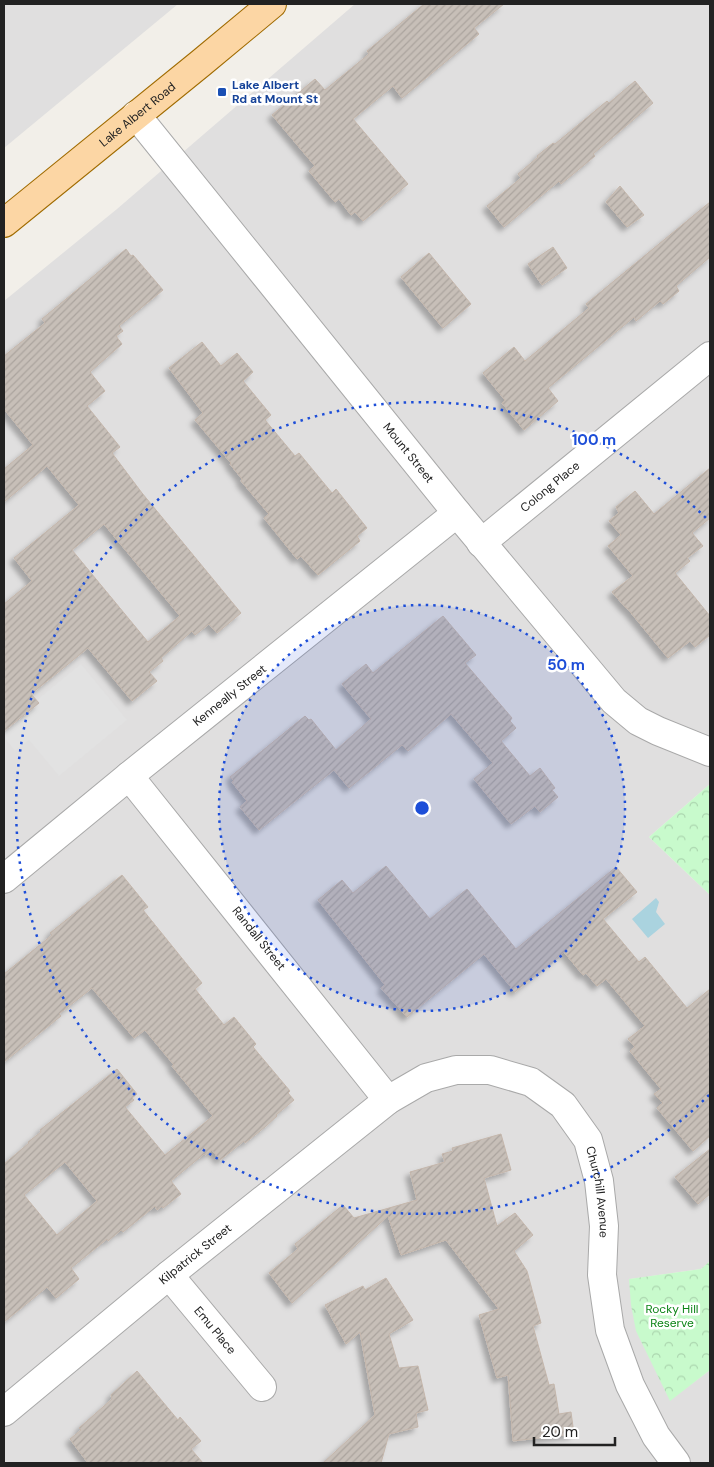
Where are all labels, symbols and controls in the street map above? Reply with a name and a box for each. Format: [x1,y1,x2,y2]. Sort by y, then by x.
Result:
place label: Lake Albert Rd at Mount St [232,77,318,107]
street label: Lake Albert Road [96,79,179,150]
marker: Lake Albert Rd at Mount St [216,86,228,98]
street label: Mount Street [379,419,438,486]
text: 100 m [572,430,616,450]
street label: Colong Place [517,458,583,516]
text: 50 m [547,655,585,675]
street label: Kenneally Street [190,661,270,730]
centre of rings [413,799,431,817]
street label: Randall Street [229,903,289,974]
street label: Churchill Avenue [582,1144,612,1238]
street label: Kilpatrick Street [156,1220,235,1288]
park label: Rocky Hill Reserve [645,1301,699,1331]
street label: Emu Place [190,1303,240,1358]
scale bar [534,1414,615,1446]
text: 20 m [542,1422,578,1442]

